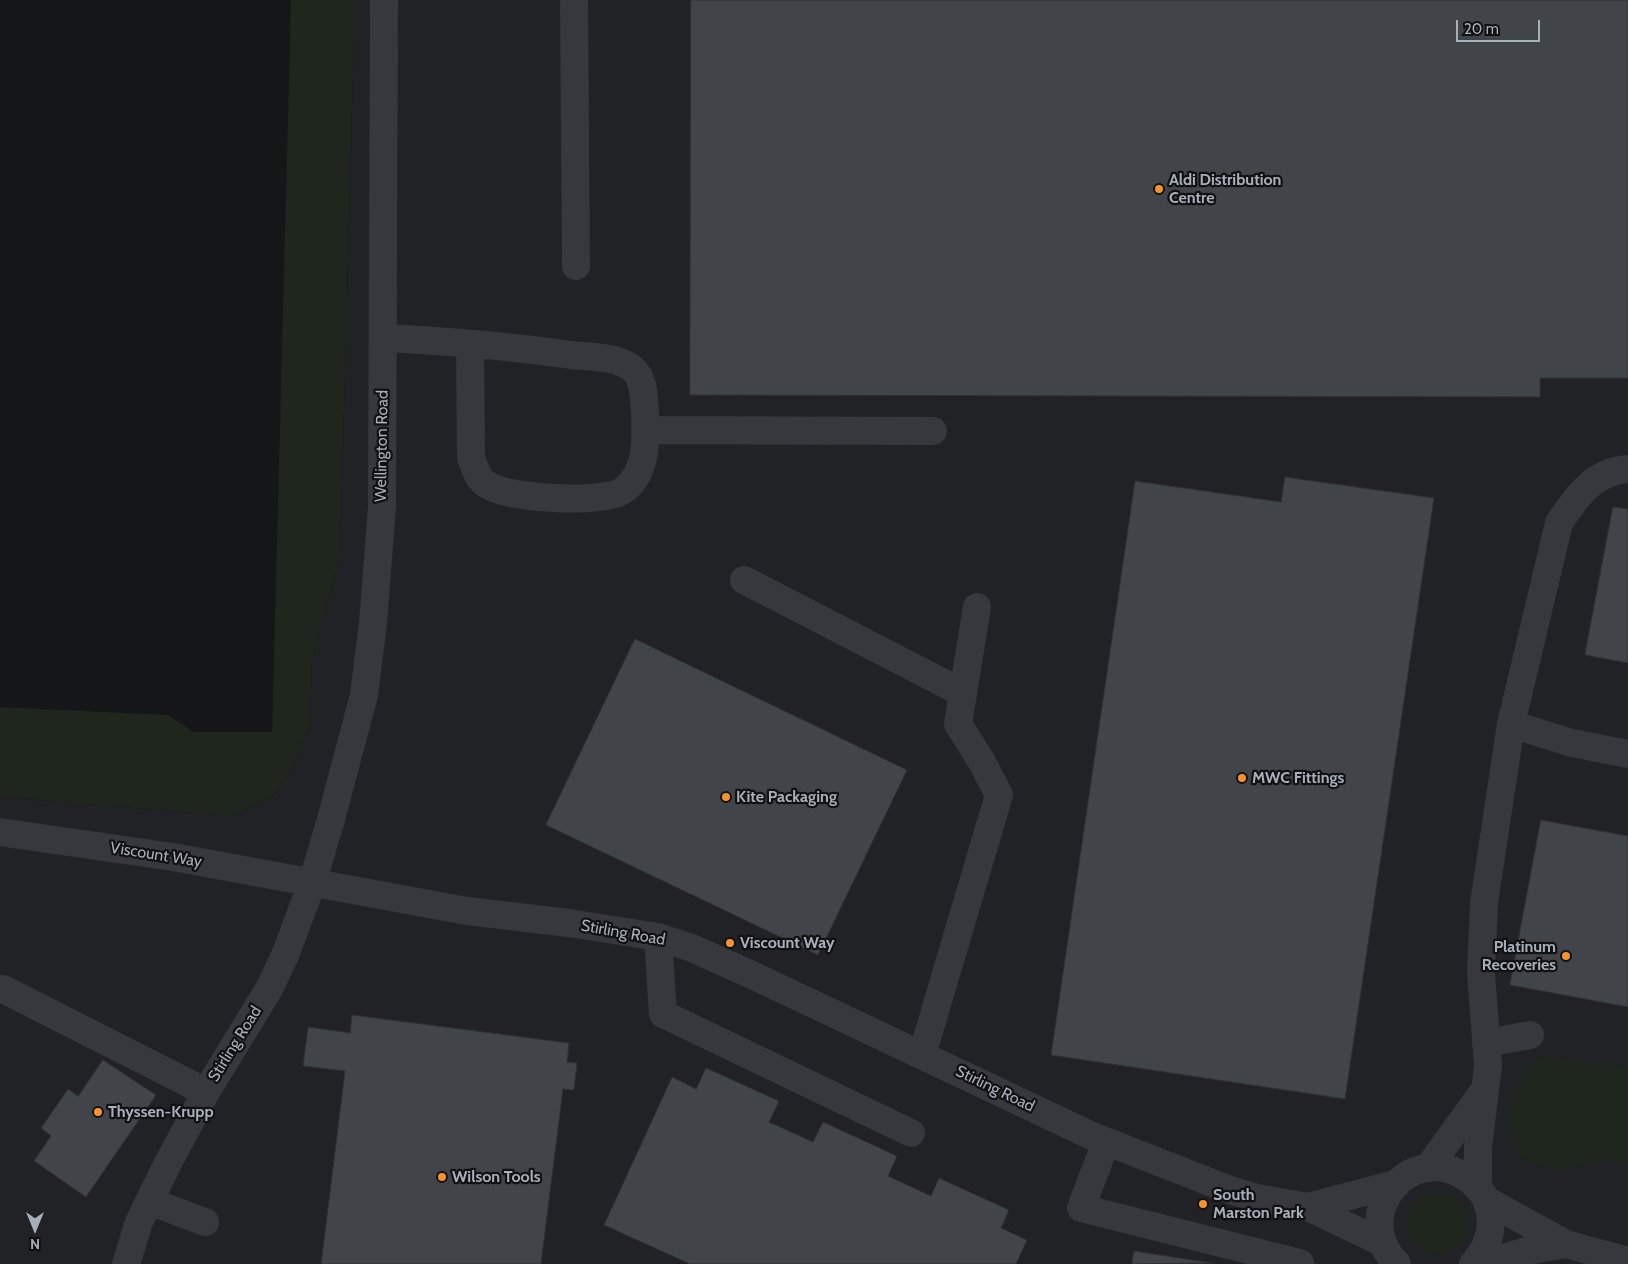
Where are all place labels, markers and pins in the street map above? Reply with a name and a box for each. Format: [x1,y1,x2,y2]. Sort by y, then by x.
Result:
place label: Aldi Distribution Centre [1169,170,1281,208]
marker: Aldi Distribution Centre [1153,183,1165,195]
place label: MWC Fittings [1252,768,1344,788]
marker: MWC Fittings [1236,772,1248,784]
place label: Kite Packaging [736,787,837,807]
marker: Kite Packaging [720,791,732,803]
place label: Viscount Way [740,933,834,953]
marker: Viscount Way [724,937,736,949]
place label: Platinum Recoveries [1482,937,1556,975]
marker: Platinum Recoveries [1560,950,1572,962]
place label: Thyssen-Krupp [108,1102,214,1122]
marker: Thyssen-Krupp [92,1106,104,1118]
place label: Wilson Tools [452,1167,541,1187]
marker: Wilson Tools [436,1171,448,1183]
place label: South Marston Park [1213,1185,1304,1223]
marker: South Marston Park [1197,1198,1209,1210]

